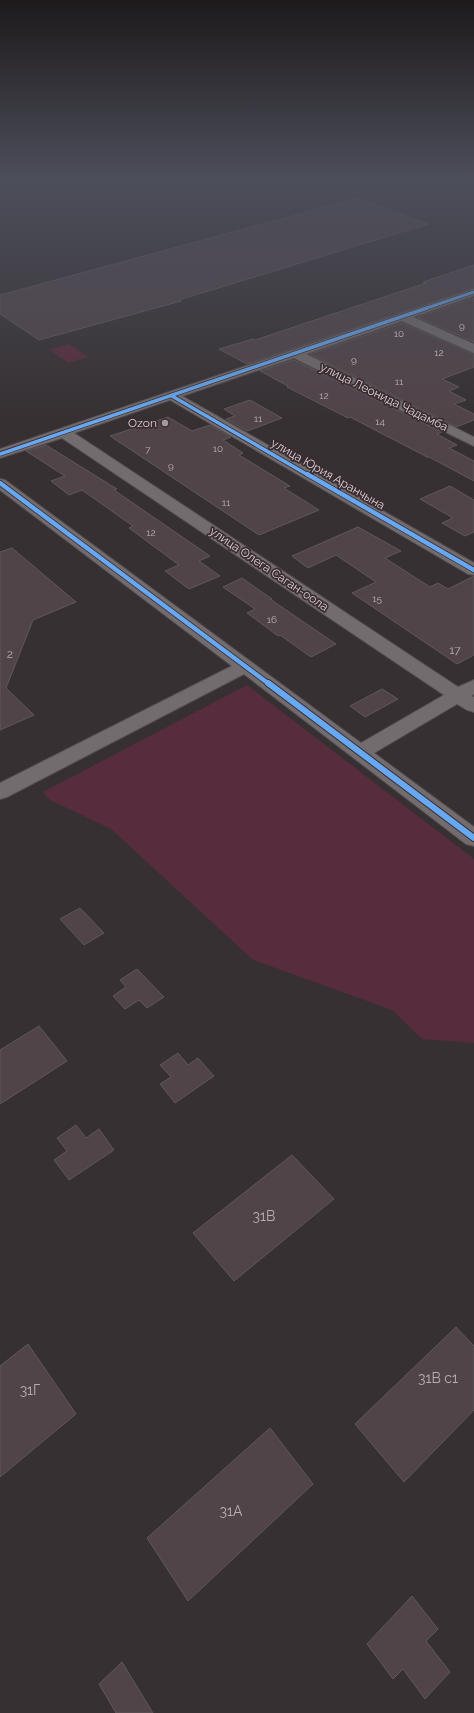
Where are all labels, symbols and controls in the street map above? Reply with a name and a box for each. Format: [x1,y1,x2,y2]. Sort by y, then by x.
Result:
house number: 9 [459,320,465,331]
house number: 10 [394,328,404,339]
house number: 12 [434,347,444,358]
house number: 9 [351,354,357,365]
street label: улица Леонида Чадамба [318,360,450,434]
house number: 11 [395,376,404,387]
house number: 12 [319,390,329,401]
house number: 11 [254,413,263,424]
place label: Ozon [128,416,157,430]
house number: 14 [375,416,385,427]
marker: Ozon [160,418,170,428]
street label: улица Юрия Аранчына [269,436,387,512]
house number: 10 [213,443,223,454]
house number: 7 [145,444,151,455]
house number: 9 [168,460,174,471]
house number: 11 [222,497,231,508]
street label: улица Олега Саган-оола [207,524,331,614]
house number: 12 [146,527,156,538]
house number: 15 [372,593,382,604]
house number: 16 [267,614,277,625]
house number: 17 [449,643,461,657]
house number: 2 [7,647,13,661]
house number: 31В [253,1208,275,1224]
house number: 31В с1 [418,1370,458,1386]
house number: 31Г [20,1382,40,1398]
house number: 31А [220,1503,243,1519]

